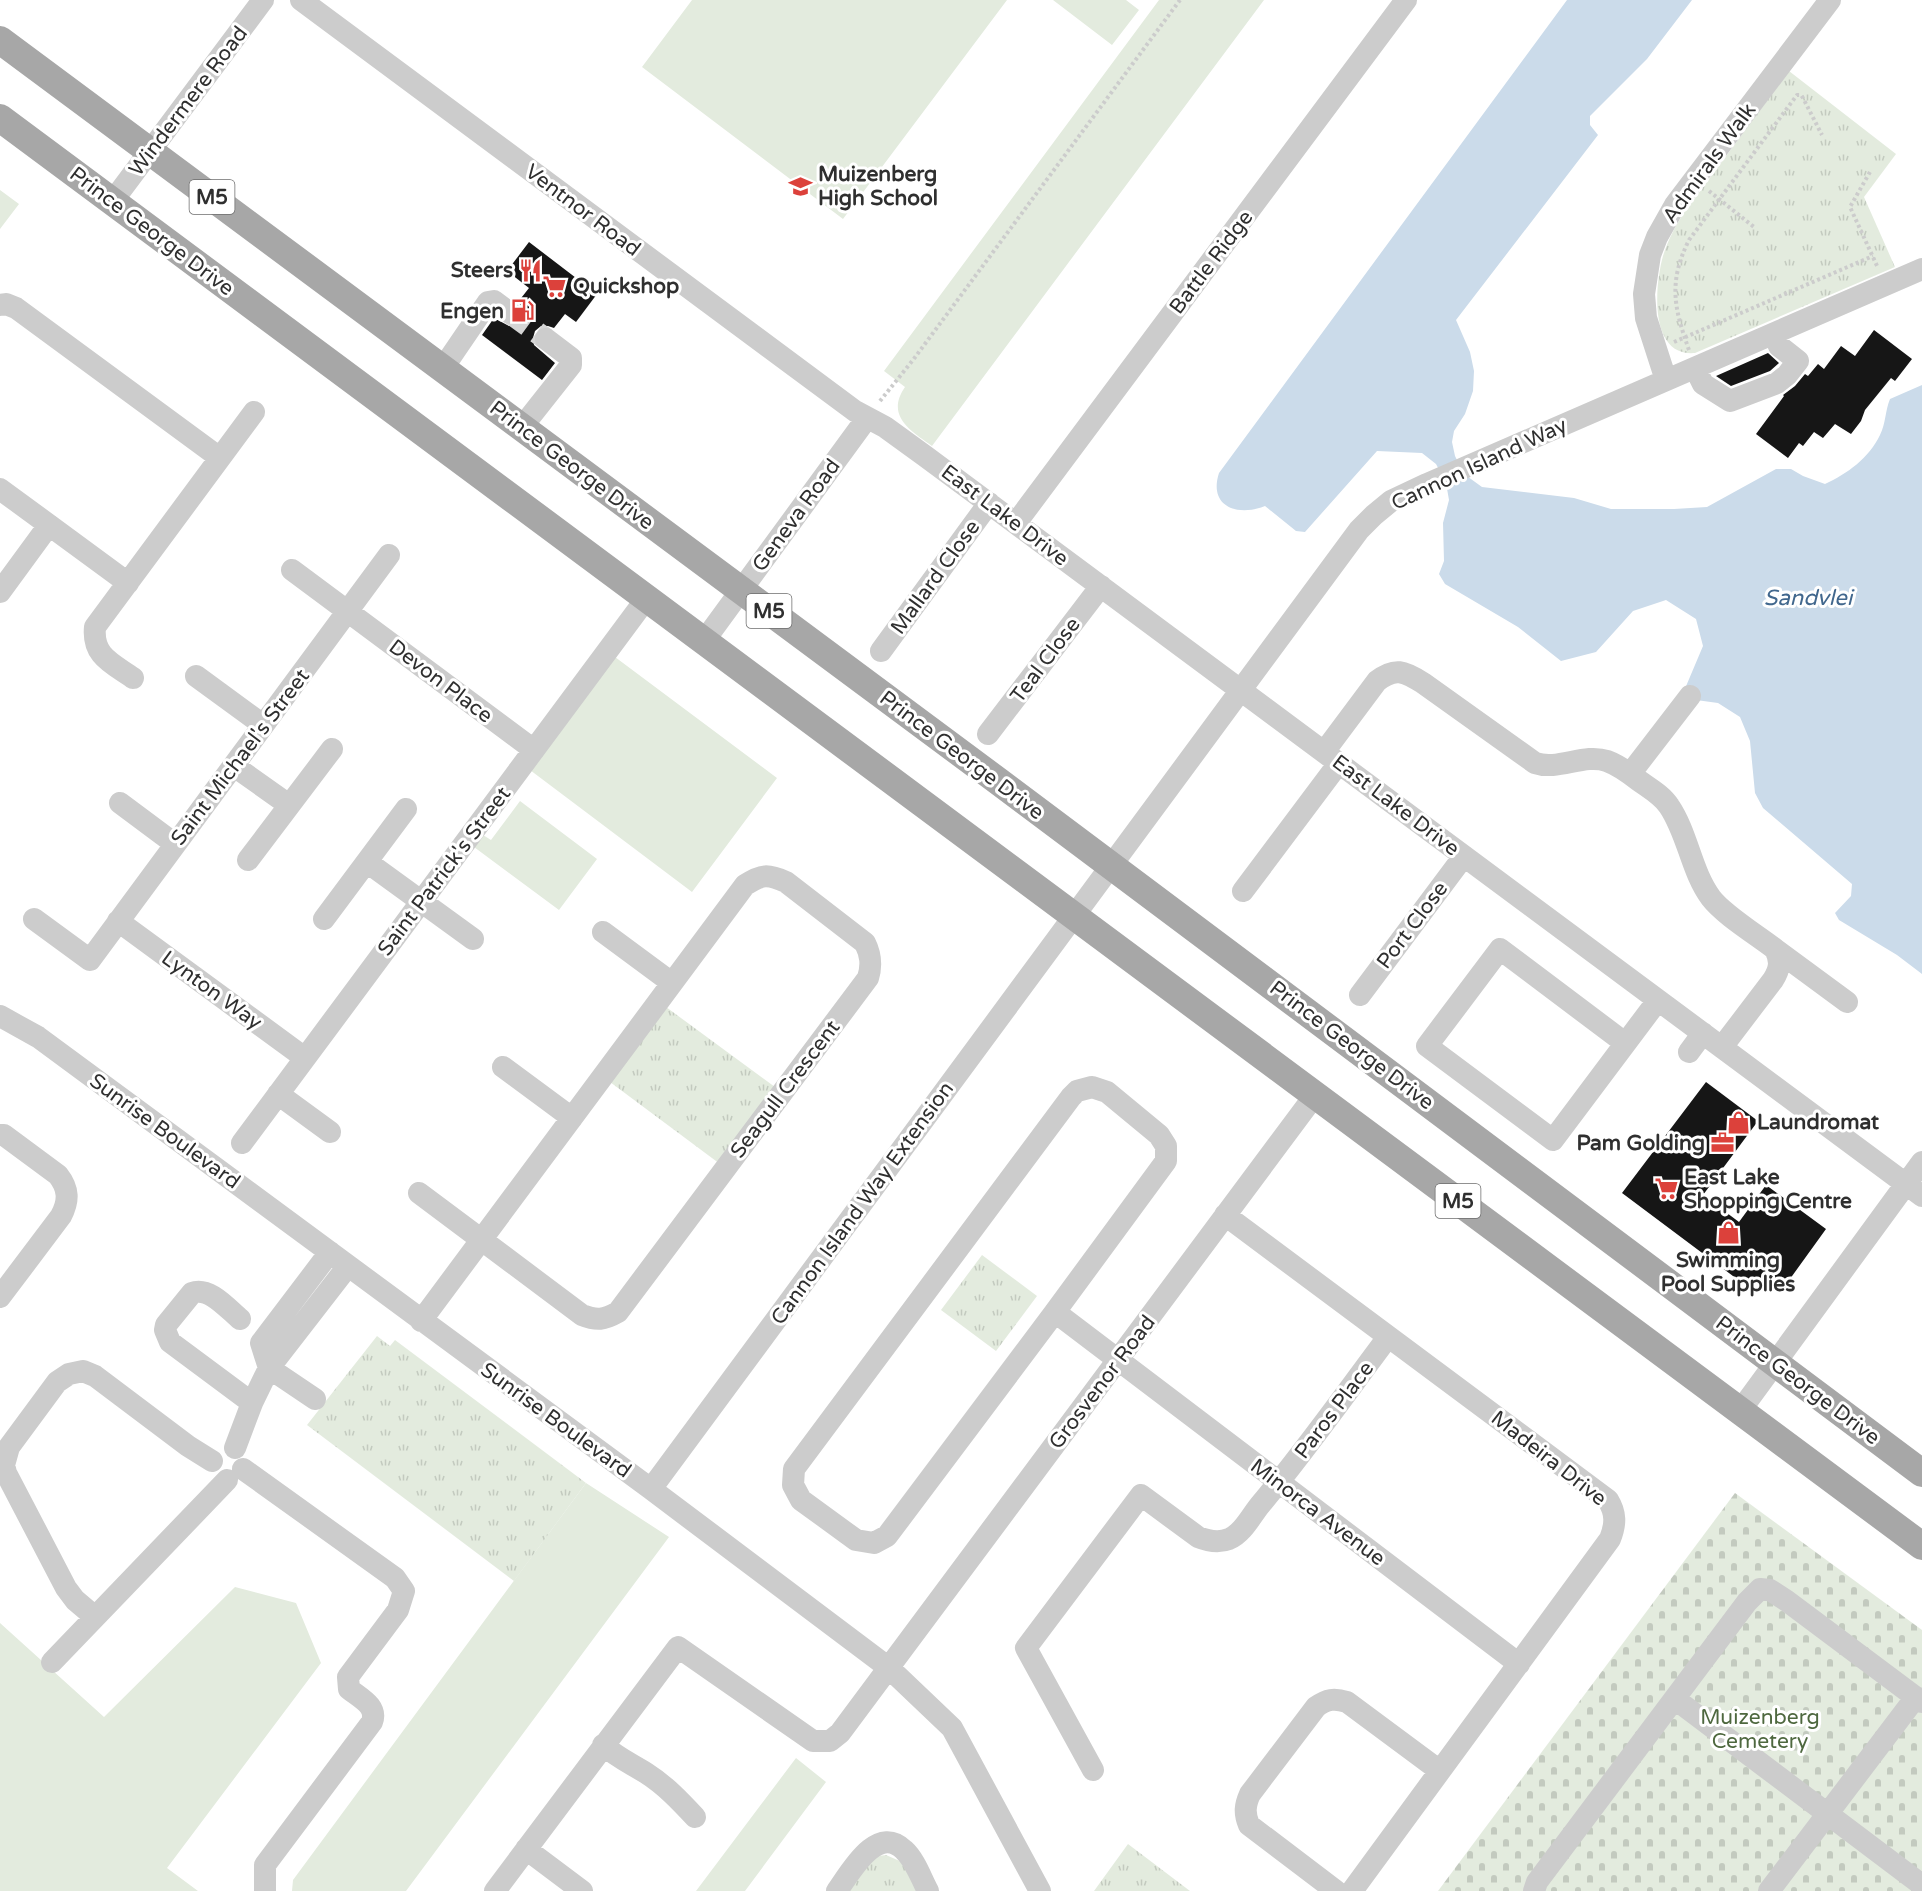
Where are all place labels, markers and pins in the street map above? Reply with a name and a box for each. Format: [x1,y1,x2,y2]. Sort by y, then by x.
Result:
place label: Muizenberg High School [818,162,938,211]
school or university icon: Muizenberg High School [787,173,813,199]
restaurant icon: Steers [518,257,544,283]
place label: Steers [451,258,513,283]
supermarket icon: Quickshop [542,273,568,299]
place label: Quickshop [573,274,679,299]
fuel station icon: Engen [509,298,535,324]
place label: Engen [440,299,504,324]
shop icon: Laundromat [1726,1109,1752,1135]
place label: Laundromat [1757,1110,1879,1135]
office icon: Pam Golding [1710,1130,1736,1156]
place label: Pam Golding [1576,1131,1705,1156]
place label: East Lake Shopping Centre [1684,1165,1852,1214]
supermarket icon: East Lake Shopping Centre [1653,1176,1679,1202]
shop icon: Swimming Pool Supplies [1715,1219,1741,1245]
place label: Swimming Pool Supplies [1661,1248,1795,1297]

